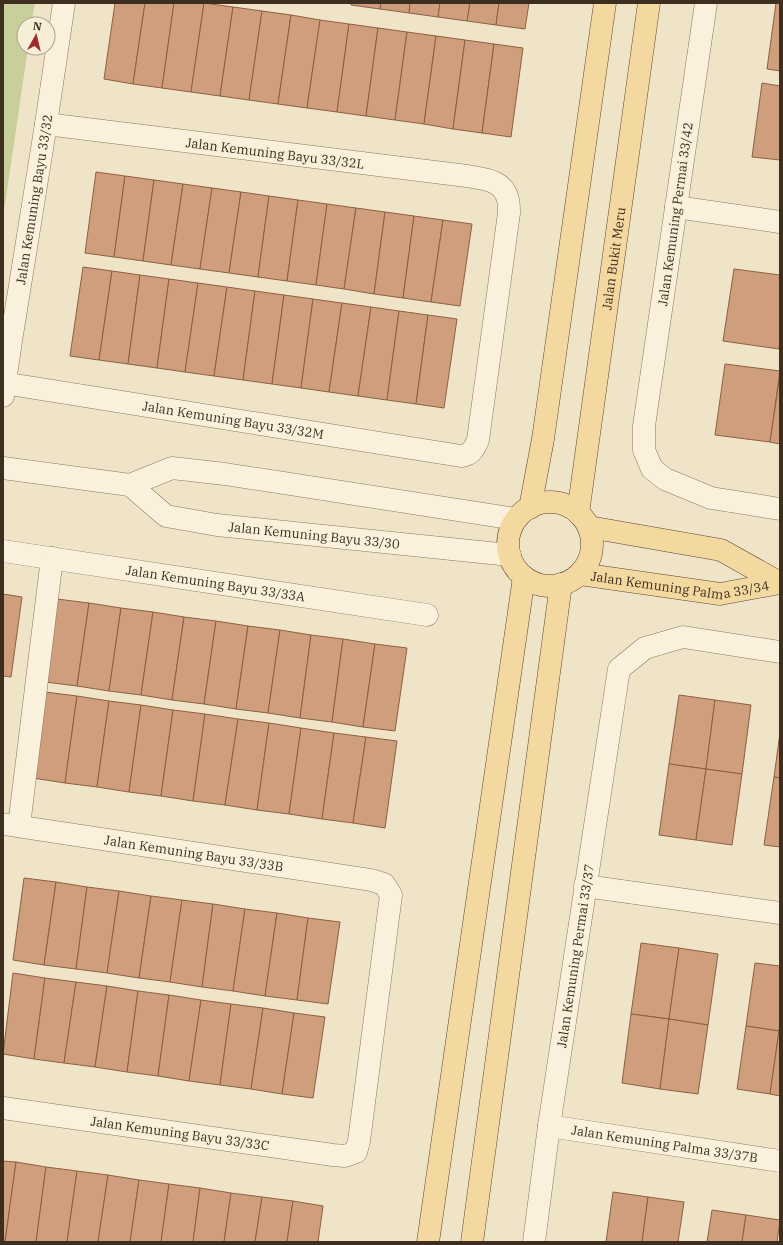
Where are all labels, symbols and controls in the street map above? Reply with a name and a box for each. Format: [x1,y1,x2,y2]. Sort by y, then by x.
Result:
north arrow [16,16,56,56]
text: N [32,19,43,34]
street label: Jalan Kemuning Bayu 33/32 [12,113,56,286]
street label: Jalan Kemuning Permai 33/42 [654,121,697,307]
street label: Jalan Kemuning Bayu 33/32L [185,134,365,173]
street label: Jalan Bukit Meru [598,206,630,311]
street label: Jalan Kemuning Bayu 33/32M [141,397,325,443]
street label: Jalan Kemuning Bayu 33/30 [228,518,401,553]
street label: Jalan Kemuning Bayu 33/33A [125,562,306,606]
street label: Jalan Kemuning Palma 33/34 [590,568,771,603]
street label: Jalan Kemuning Bayu 33/33B [103,832,284,876]
street label: Jalan Kemuning Permai 33/37 [553,863,598,1049]
street label: Jalan Kemuning Bayu 33/33C [89,1113,270,1154]
street label: Jalan Kemuning Palma 33/37B [570,1121,759,1167]

